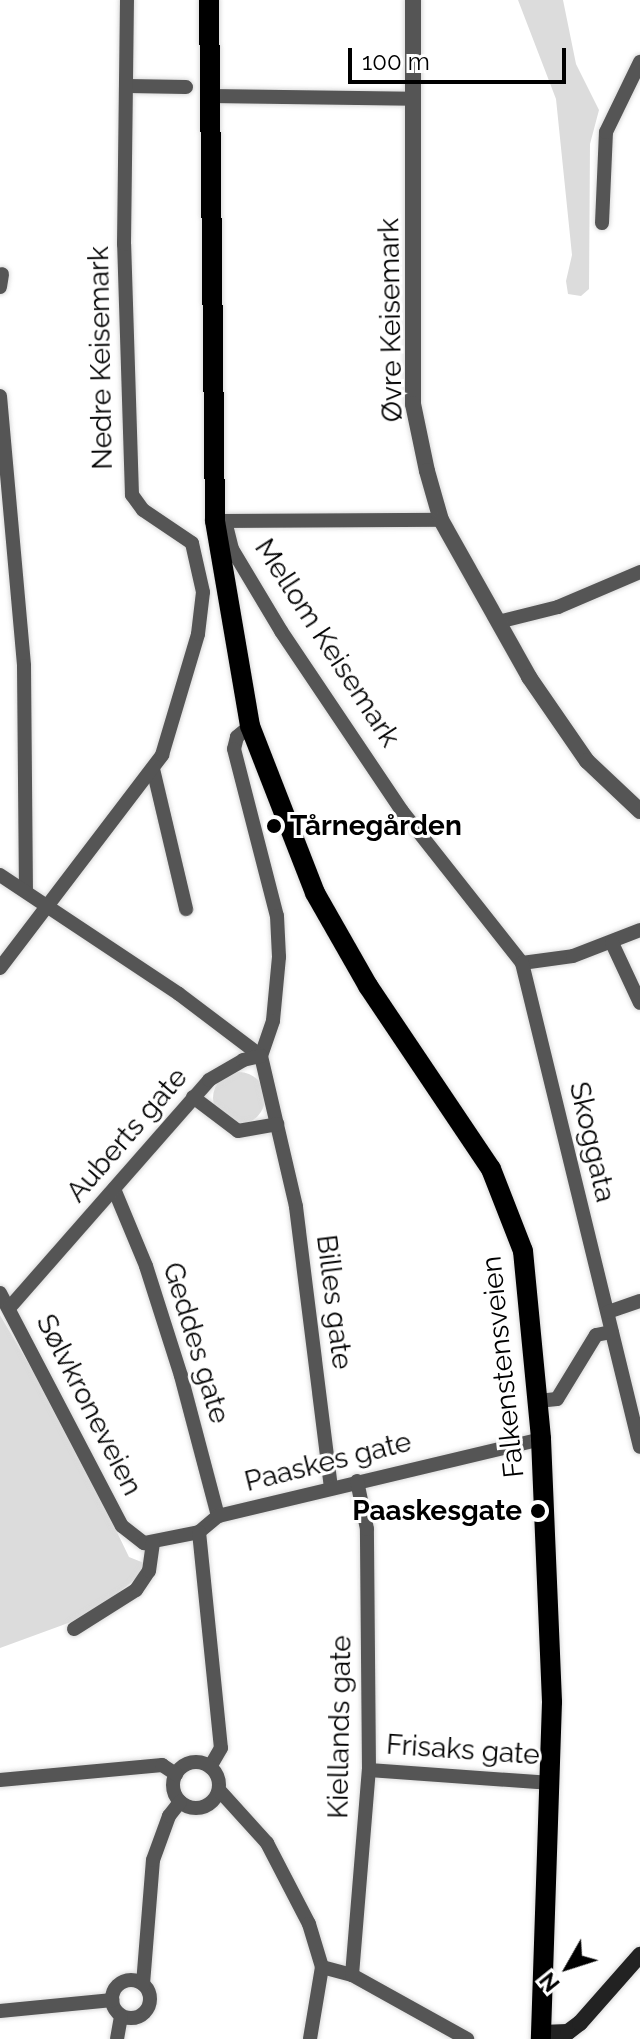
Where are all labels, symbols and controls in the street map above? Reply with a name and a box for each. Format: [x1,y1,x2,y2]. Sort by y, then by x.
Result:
scale bar [352,32,570,82]
text: 100 m [362,47,430,76]
street label: Øvre Keisemark [372,218,410,422]
street label: Nedre Keisemark [82,246,120,470]
street label: Mellom Keisemark [247,533,407,753]
place label: Tårnegården [290,809,462,843]
marker: Tårnegården [265,817,283,835]
street label: Auberts gate [60,1061,194,1209]
street label: Skoggata [562,1079,622,1205]
street label: Billes gate [309,1233,359,1371]
street label: Falkenstensveien [475,1254,531,1480]
street label: Geddes gate [156,1259,236,1427]
street label: Sølvkroneveien [29,1309,149,1501]
street label: Paaskes gate [241,1425,415,1499]
place label: Paaskesgate [352,1494,522,1528]
marker: Paaskesgate [529,1502,547,1520]
street label: Kiellands gate [322,1635,358,1819]
street label: Frisaks gate [385,1728,541,1772]
north arrow [528,1927,608,2007]
text: N [534,1967,565,1997]

